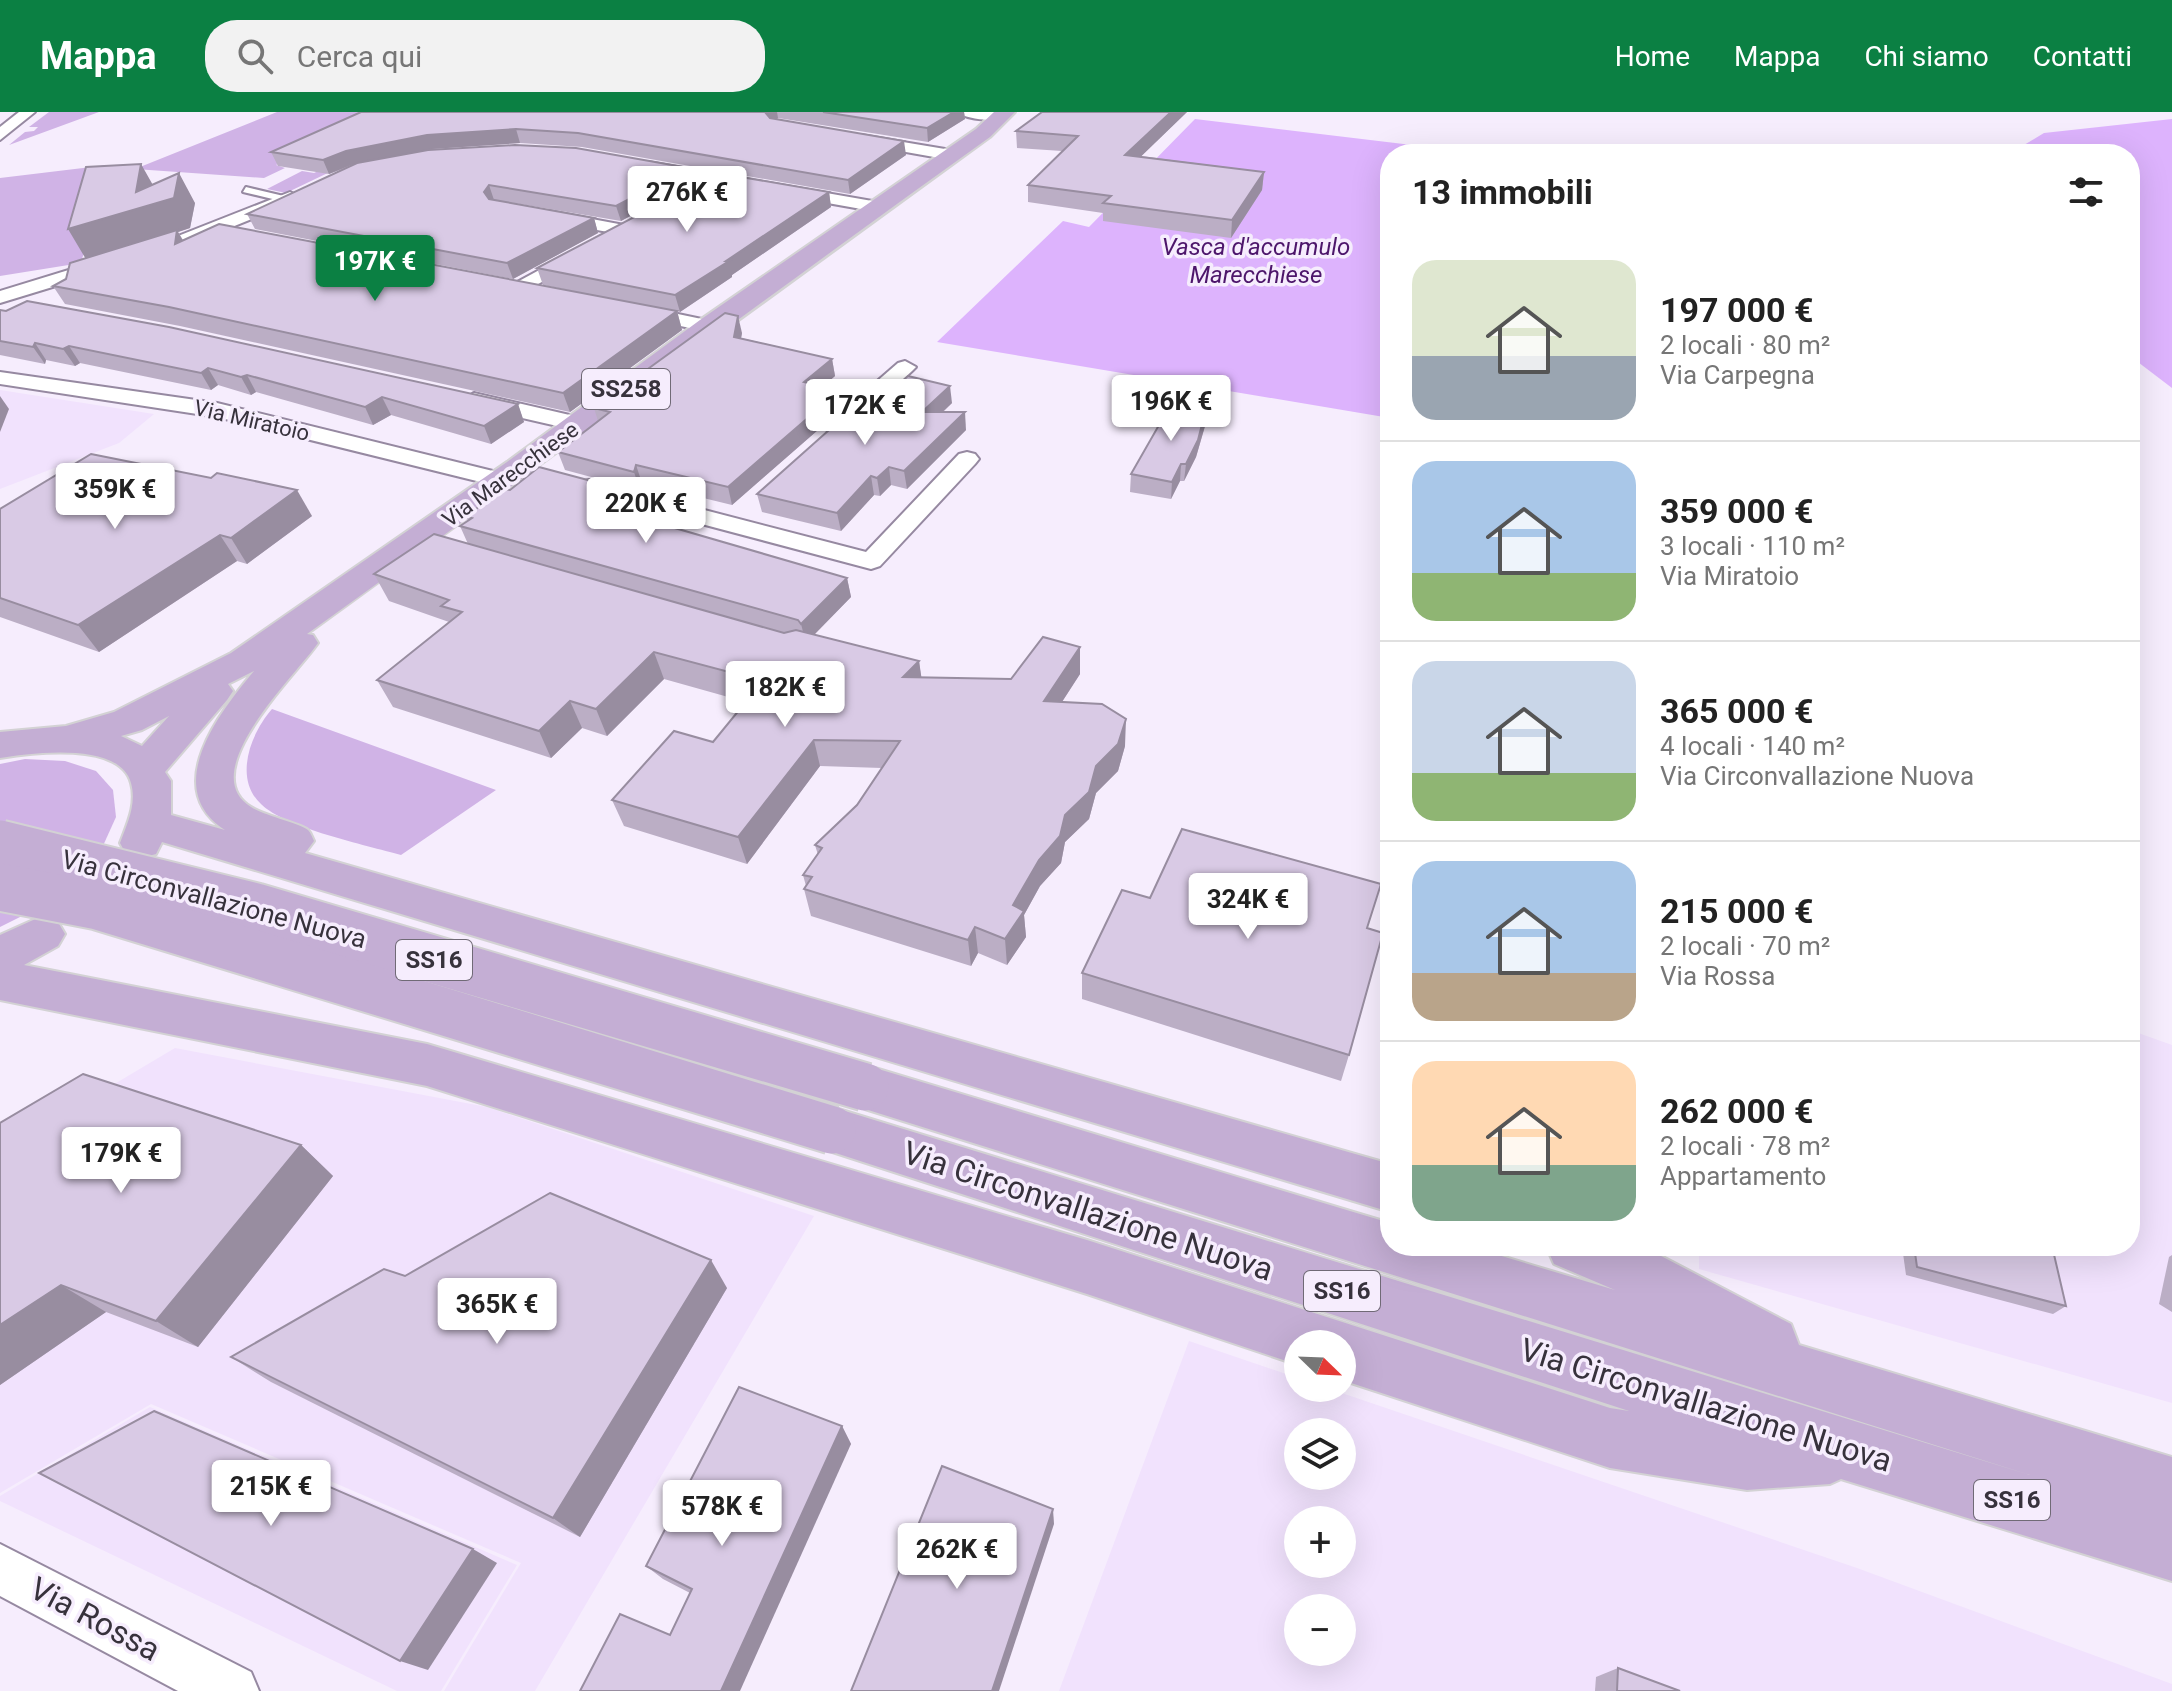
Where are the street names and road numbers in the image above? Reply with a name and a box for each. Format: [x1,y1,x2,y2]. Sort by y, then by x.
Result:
road number: SS258 [582,369,670,409]
street label: Via Miratoio [192,395,312,446]
street label: Via Marecchiese [437,417,583,532]
street label: Via Circonvallazione Nuova [58,844,370,954]
road number: SS16 [396,940,472,980]
street label: Via Circonvallazione Nuova [898,1133,1278,1289]
road number: SS16 [1304,1271,1380,1311]
street label: Via Circonvallazione Nuova [1516,1330,1896,1480]
road number: SS16 [1974,1480,2050,1520]
street label: Via Rossa [23,1569,167,1669]

